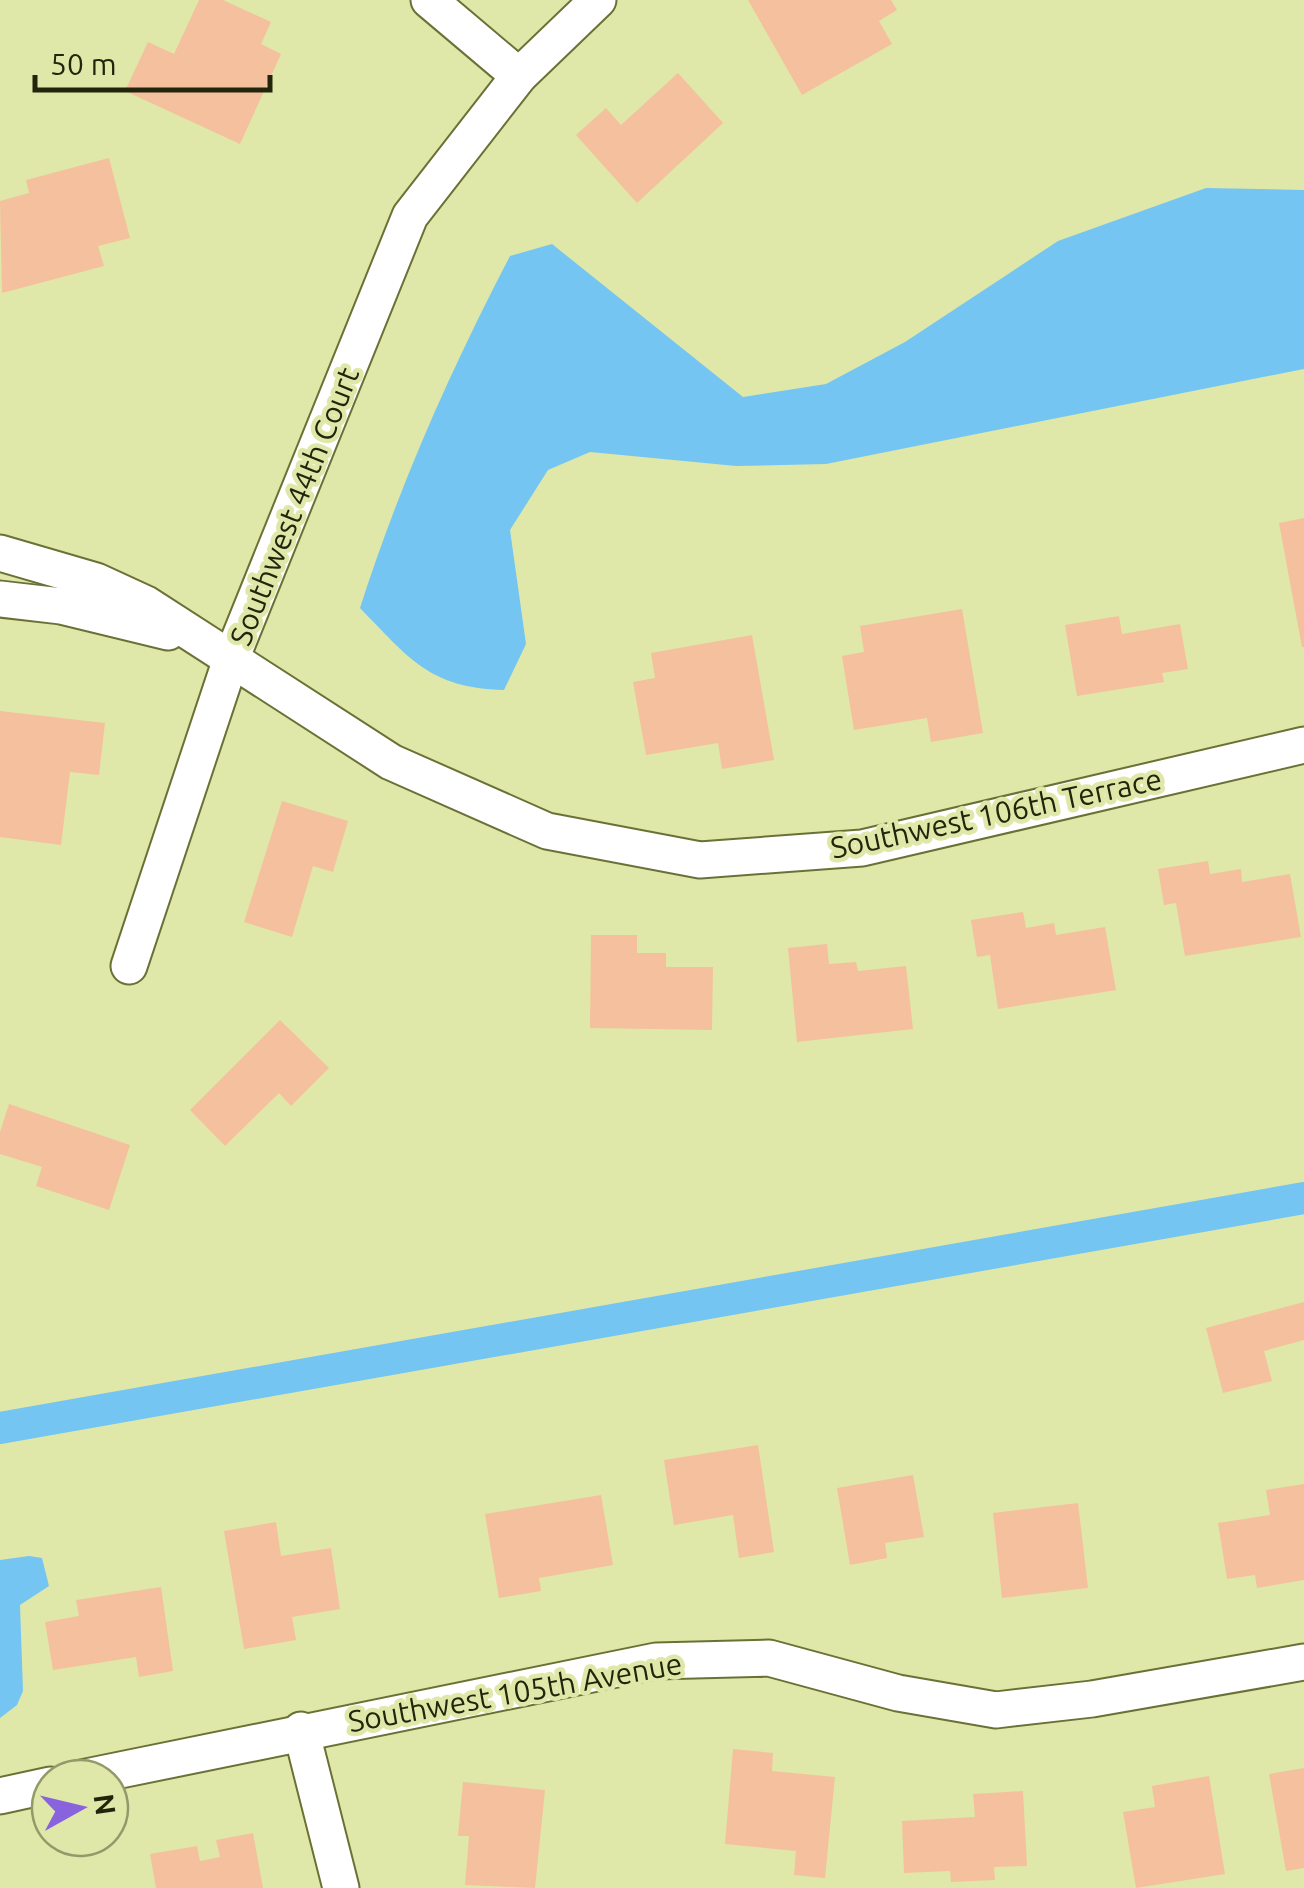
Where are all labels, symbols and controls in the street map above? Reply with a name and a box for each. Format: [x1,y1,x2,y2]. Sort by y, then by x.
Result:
scale bar [35,30,270,92]
text: 50 m [50,47,117,81]
street label: Southwest 44th Court [223,362,365,650]
street label: Southwest 106th Terrace [827,761,1165,865]
street label: Southwest 105th Avenue [345,1646,685,1738]
north arrow [30,1758,130,1858]
text: N [88,1792,122,1817]

